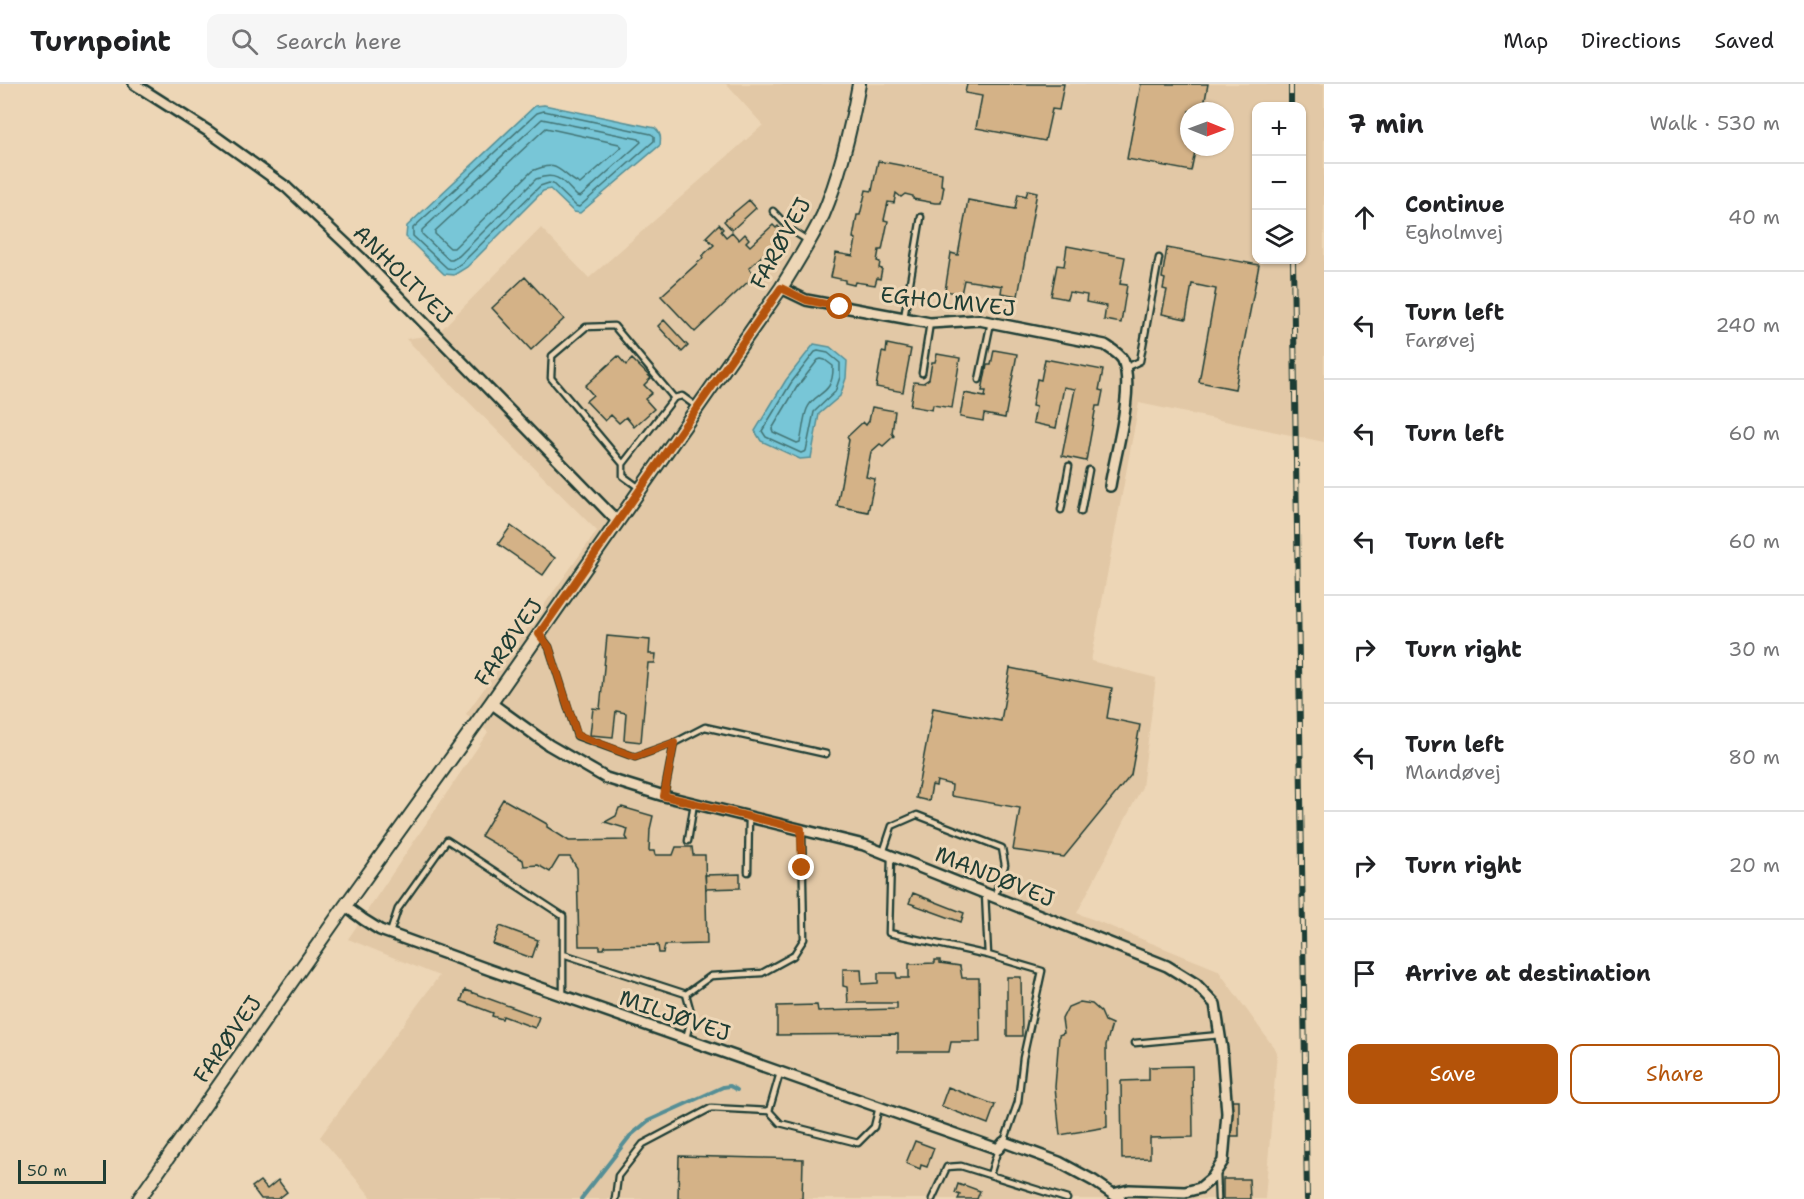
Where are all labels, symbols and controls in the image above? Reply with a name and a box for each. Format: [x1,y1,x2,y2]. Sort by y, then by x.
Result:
search box [207,14,627,68]
text: Turnpoint [30,22,171,60]
icon: search [228,25,261,58]
text: Search here [276,27,402,56]
text: Map [1503,27,1548,55]
text: Directions [1581,27,1681,55]
text: Saved [1714,27,1774,55]
north arrow [1180,102,1234,156]
map controls [1252,102,1306,264]
button: + [1252,102,1306,156]
text: 7 min [1348,106,1424,141]
text: Walk · 530 m [1649,110,1780,136]
button: − [1252,156,1306,210]
text: Continue [1405,190,1505,219]
street label: FARØVEJ [743,192,817,294]
icon: ahead [1348,201,1381,234]
text: 40 m [1728,204,1780,230]
button: layers [1252,210,1306,264]
street label: ANHOLTVEJ [347,218,459,330]
text: Egholmvej [1405,219,1503,245]
street label: EGHOLMVEJ [879,280,1017,323]
route start [826,293,852,319]
text: Turn left [1405,298,1504,327]
icon: left [1348,309,1381,342]
text: 240 m [1715,312,1780,338]
text: Farøvej [1405,327,1475,353]
icon: left [1348,417,1381,450]
text: Turn left [1405,419,1504,448]
text: 60 m [1728,420,1780,446]
icon: left [1348,525,1381,558]
text: Turn left [1405,527,1504,556]
text: 60 m [1728,528,1780,554]
street label: FARØVEJ [468,593,549,692]
icon: right [1348,633,1381,666]
text: Turn right [1405,635,1522,664]
text: 30 m [1728,636,1780,662]
text: Turn left [1405,730,1504,759]
icon: left [1348,741,1381,774]
text: 80 m [1728,744,1780,770]
text: Mandøvej [1405,759,1501,785]
street label: MANDØVEJ [931,839,1059,914]
icon: right [1348,849,1381,882]
text: Turn right [1405,851,1522,880]
text: 20 m [1729,852,1780,878]
route end [788,854,814,880]
icon: arrive [1348,957,1381,990]
text: Arrive at destination [1405,959,1651,988]
street label: MILJØVEJ [616,983,734,1048]
street label: FARØVEJ [187,990,268,1089]
button: Save [1348,1044,1558,1104]
button: Share [1570,1044,1780,1104]
scale bar [18,1157,106,1184]
text: 50 m [27,1160,67,1181]

